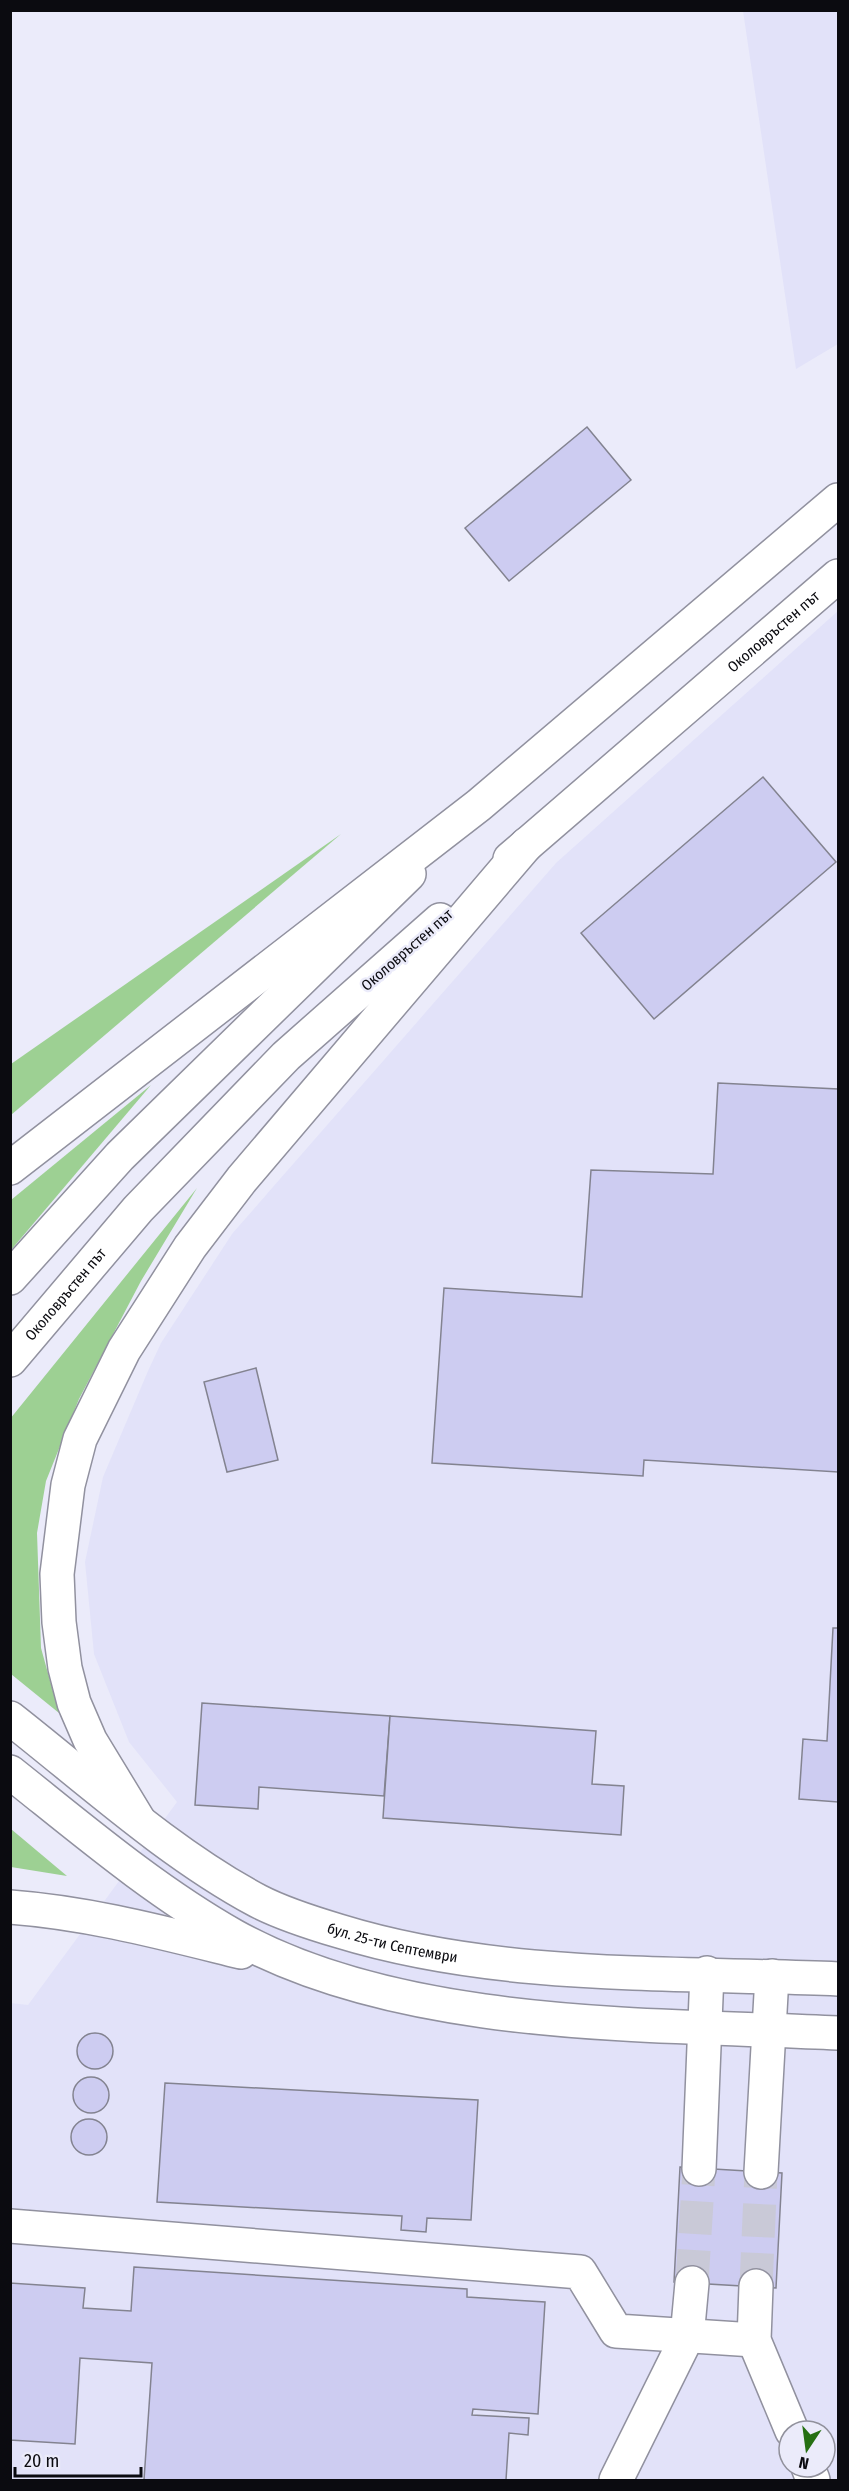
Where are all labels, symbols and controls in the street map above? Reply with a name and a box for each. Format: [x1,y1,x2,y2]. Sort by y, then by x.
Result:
street label: Околовръстен път [724,586,824,676]
street label: Околовръстен път [357,905,457,995]
street label: Околовръстен път [21,1244,110,1344]
street label: бул. 25-ти Септември [325,1919,459,1967]
north arrow [777,2419,837,2479]
scale bar [15,2440,141,2478]
text: 20 m [24,2450,59,2472]
text: N [797,2453,811,2473]

